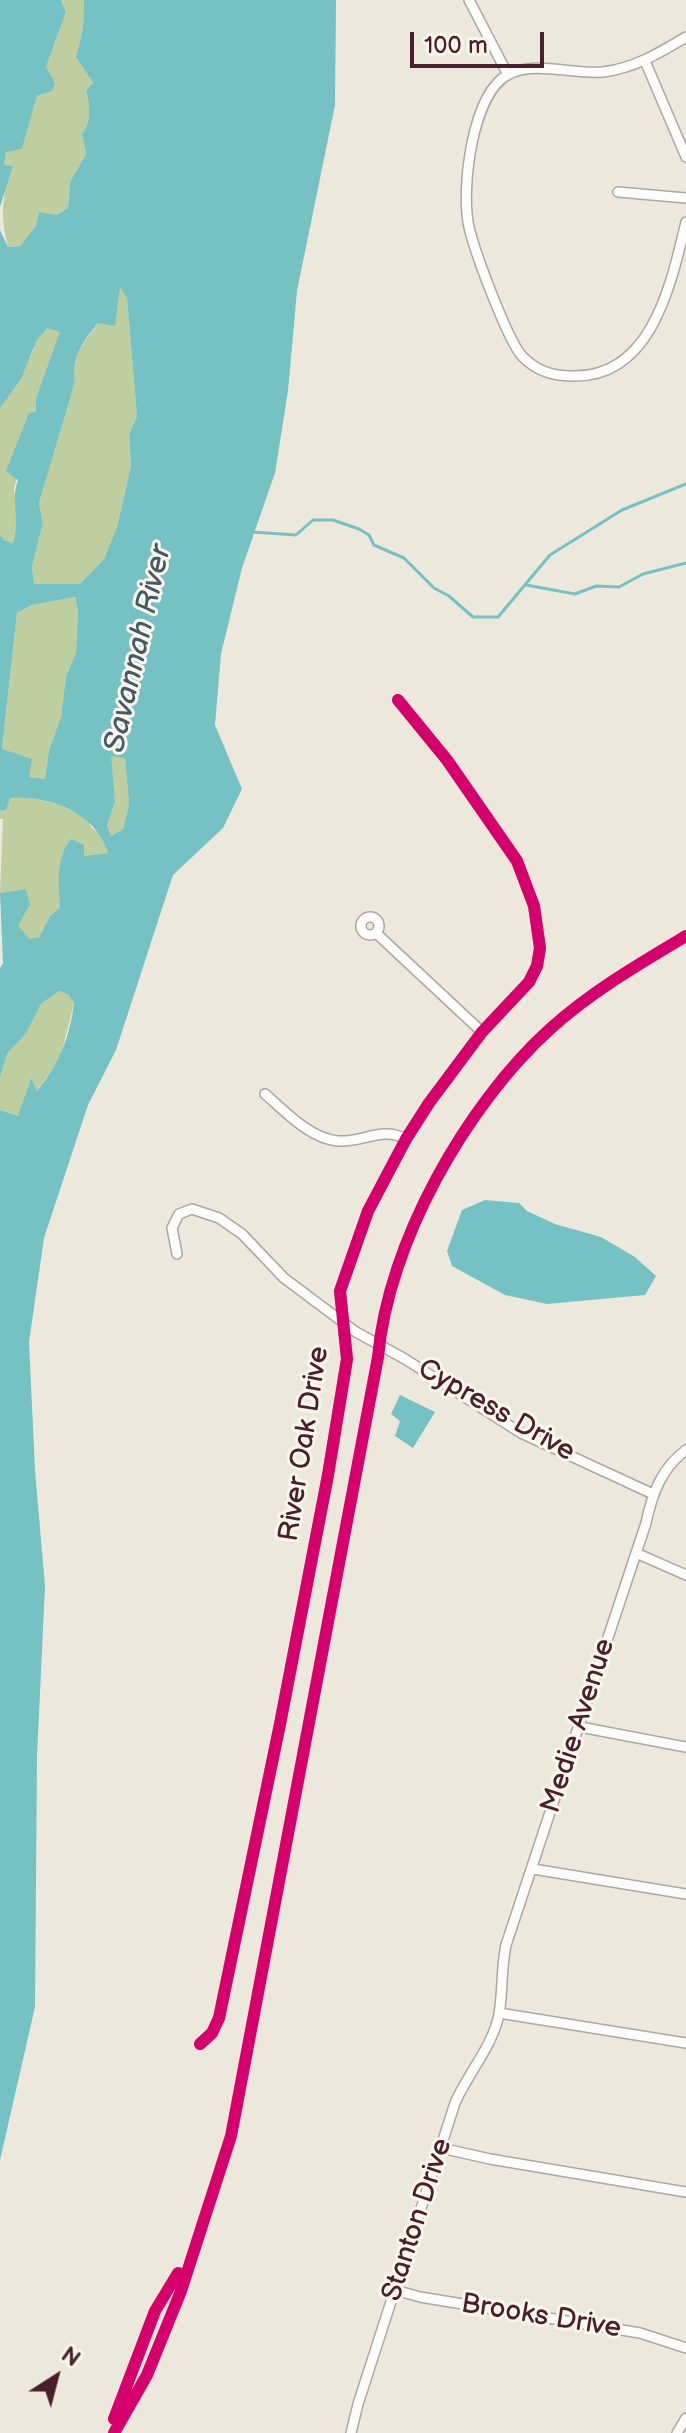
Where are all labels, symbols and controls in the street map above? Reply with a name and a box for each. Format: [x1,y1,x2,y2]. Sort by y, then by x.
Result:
scale bar [414,16,548,66]
text: 100 m [424,31,488,60]
water label: Savannah River [98,542,180,756]
street label: River Oak Drive [273,1344,337,1544]
street label: Cypress Drive [411,1352,581,1470]
street label: Medie Avenue [535,1635,623,1817]
street label: Stanton Drive [376,2134,460,2306]
street label: Brooks Drive [459,2288,623,2346]
north arrow [16,2337,96,2417]
text: N [56,2341,85,2373]

